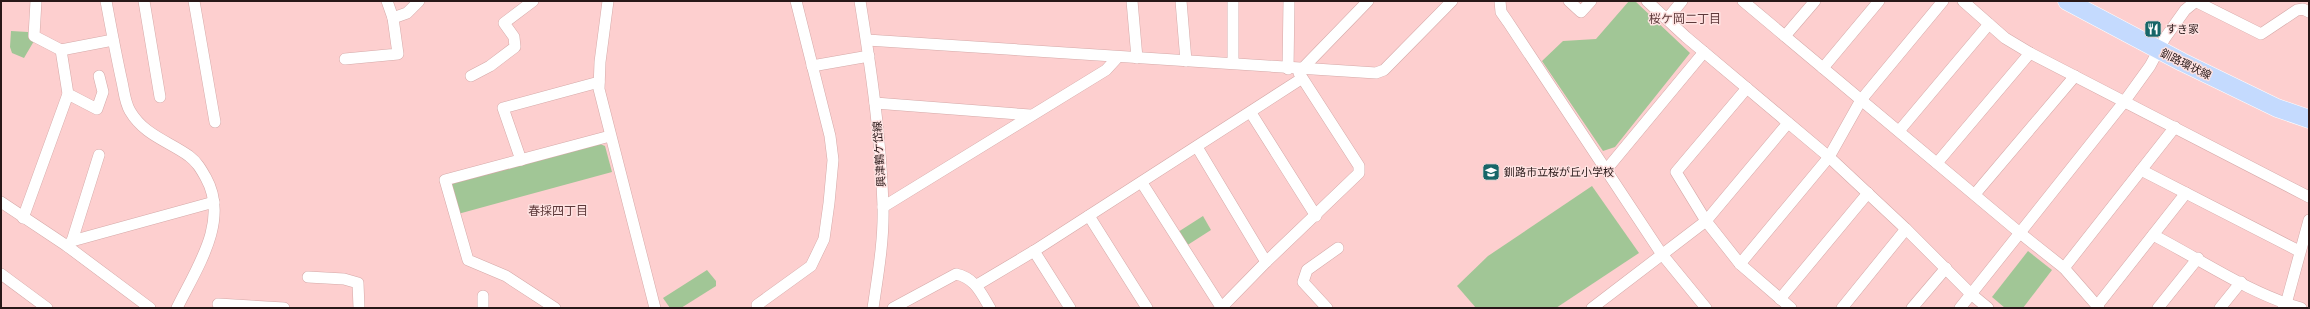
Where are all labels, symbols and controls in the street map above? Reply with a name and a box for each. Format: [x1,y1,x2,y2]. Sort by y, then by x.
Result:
district label: 桜ケ岡二丁目 [1649,11,1721,26]
restaurant icon: すき家 [2143,19,2163,39]
place label: すき家 [2166,22,2199,36]
street label: 釧路環状線 [2158,46,2214,82]
street label: 興津鶴ケ岱線 [870,121,888,187]
school or university icon: 釧路市立桜が丘小学校 [1481,162,1501,182]
place label: 釧路市立桜が丘小学校 [1504,165,1614,179]
district label: 春採四丁目 [528,203,588,218]

